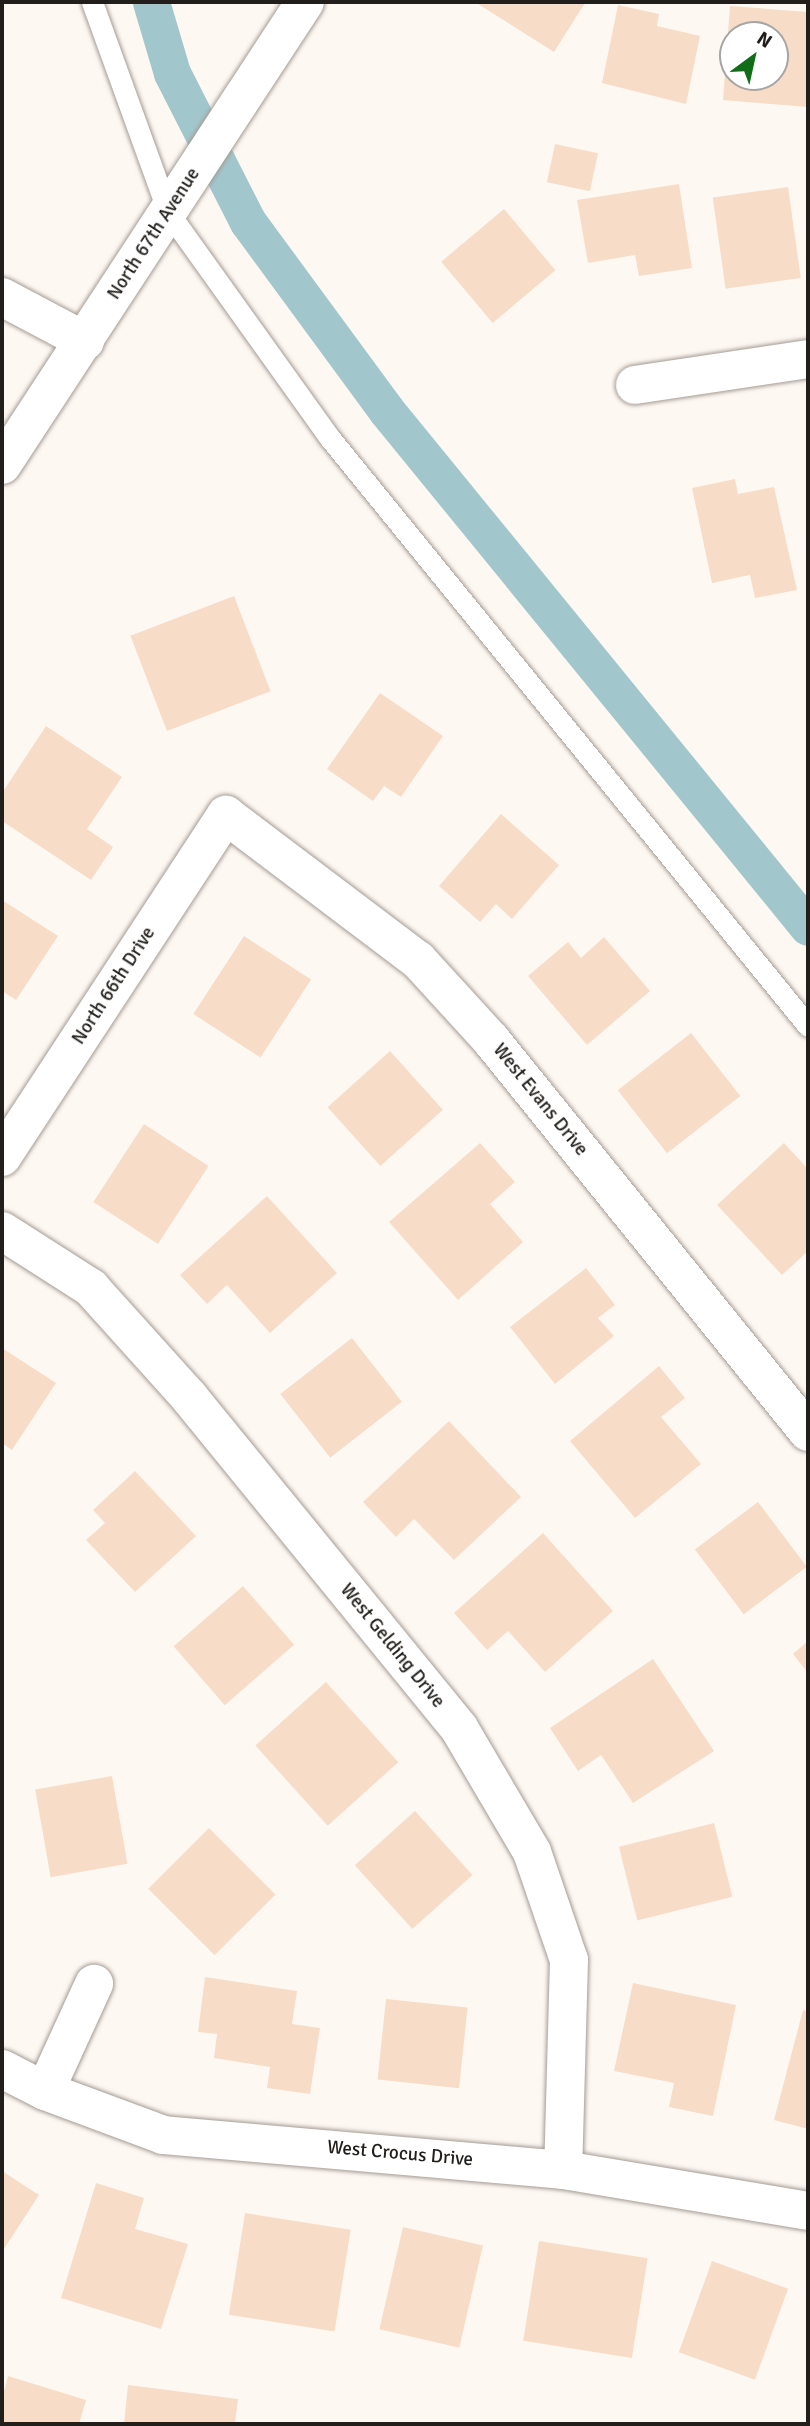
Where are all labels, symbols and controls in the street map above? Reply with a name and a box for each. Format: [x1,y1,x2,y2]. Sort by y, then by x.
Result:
north arrow [719,21,789,91]
text: N [752,26,776,54]
street label: North 67th Avenue [103,164,205,304]
street label: North 66th Drive [68,923,160,1049]
street label: West Evans Drive [488,1039,592,1161]
street label: West Gelding Drive [335,1579,449,1713]
street label: West Crocus Drive [326,2136,474,2172]

